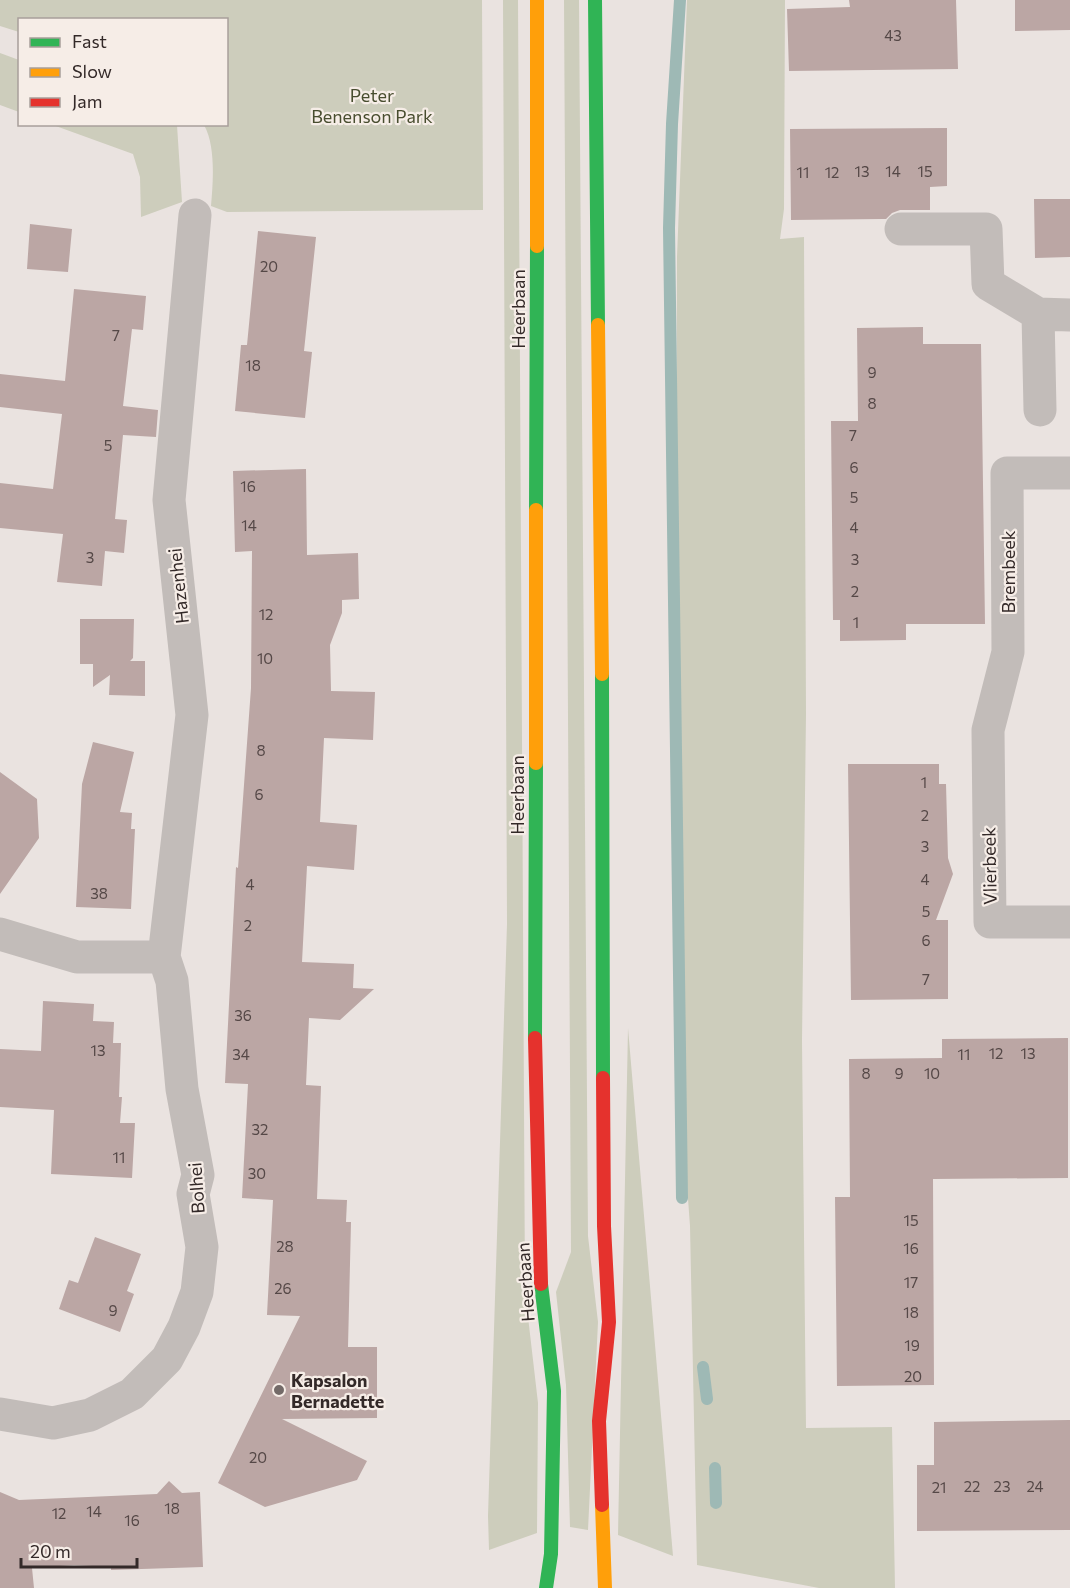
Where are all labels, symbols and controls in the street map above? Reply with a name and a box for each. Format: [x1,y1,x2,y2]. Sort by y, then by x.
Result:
legend [18,18,228,126]
house number: 43 [884,26,902,44]
text: Fast [72,30,107,52]
text: Slow [72,60,112,82]
park label: Peter Benenson Park [311,84,433,127]
text: Jam [72,90,102,112]
house number: 13 [855,162,869,180]
house number: 14 [885,162,901,180]
house number: 15 [917,162,933,180]
house number: 11 [797,163,809,181]
house number: 12 [825,163,839,181]
house number: 20 [260,257,278,275]
street label: Heerbaan [507,269,529,349]
house number: 7 [112,326,120,344]
house number: 18 [245,356,261,374]
house number: 9 [867,363,877,381]
house number: 8 [867,394,877,412]
house number: 7 [849,426,857,444]
house number: 5 [104,436,112,454]
house number: 6 [849,458,859,476]
house number: 16 [240,477,256,495]
house number: 5 [850,488,858,506]
house number: 14 [241,516,257,534]
house number: 4 [850,518,859,536]
street label: Brembeek [997,530,1019,614]
street label: Hazenhei [163,547,193,625]
house number: 3 [86,548,94,566]
house number: 3 [851,550,859,568]
house number: 2 [851,582,859,600]
house number: 12 [259,605,273,623]
house number: 1 [853,613,859,631]
house number: 10 [257,649,273,667]
house number: 8 [256,741,266,759]
street label: Heerbaan [506,755,528,835]
house number: 1 [921,773,927,791]
house number: 6 [254,785,264,803]
house number: 2 [921,806,929,824]
street label: Vlierbeek [977,827,1001,905]
house number: 3 [921,837,929,855]
house number: 4 [921,870,930,888]
house number: 4 [246,875,255,893]
house number: 38 [90,884,108,902]
house number: 5 [922,902,930,920]
house number: 2 [244,916,252,934]
house number: 6 [921,931,931,949]
house number: 7 [922,970,930,988]
house number: 36 [234,1006,252,1024]
house number: 13 [91,1041,105,1059]
house number: 12 [989,1044,1003,1062]
house number: 13 [1021,1044,1035,1062]
house number: 34 [232,1045,250,1063]
house number: 11 [958,1045,970,1063]
house number: 8 [861,1064,871,1082]
house number: 9 [894,1064,904,1082]
house number: 10 [924,1064,940,1082]
house number: 32 [252,1120,268,1138]
house number: 11 [113,1148,125,1166]
street label: Bolhei [183,1162,209,1214]
house number: 30 [248,1164,266,1182]
house number: 15 [903,1211,919,1229]
house number: 28 [276,1237,294,1255]
house number: 16 [903,1239,919,1257]
street label: Heerbaan [511,1242,539,1322]
house number: 17 [904,1273,918,1291]
house number: 26 [274,1279,292,1297]
house number: 9 [108,1301,118,1319]
house number: 18 [903,1303,919,1321]
house number: 19 [904,1336,920,1354]
house number: 20 [904,1367,922,1385]
place label: Kapsalon Bernadette [291,1369,384,1412]
marker: Kapsalon Bernadette [272,1383,286,1397]
house number: 20 [249,1448,267,1466]
house number: 22 [964,1477,980,1495]
house number: 23 [994,1477,1010,1495]
house number: 24 [1026,1477,1044,1495]
house number: 21 [932,1478,946,1496]
house number: 18 [164,1499,180,1517]
house number: 14 [86,1502,102,1520]
house number: 12 [52,1504,66,1522]
house number: 16 [124,1511,140,1529]
scale bar [21,1531,136,1569]
text: 20 m [30,1540,71,1562]

